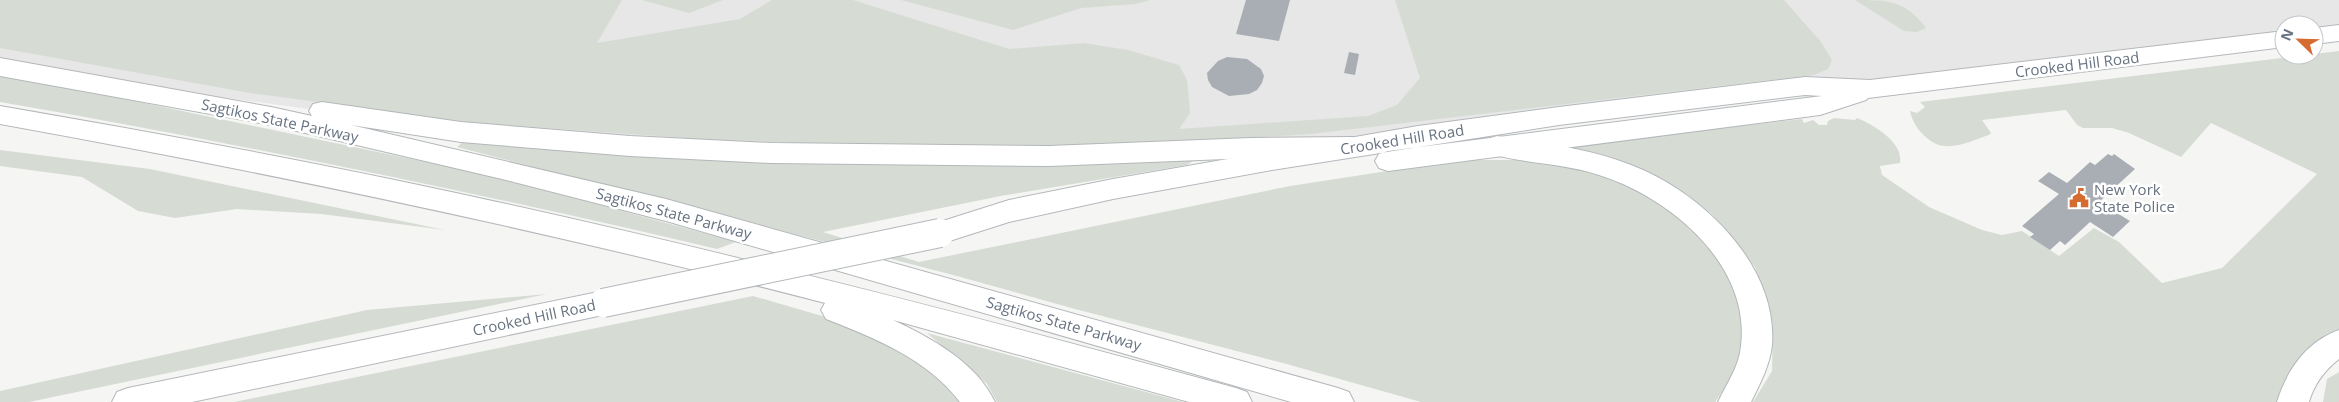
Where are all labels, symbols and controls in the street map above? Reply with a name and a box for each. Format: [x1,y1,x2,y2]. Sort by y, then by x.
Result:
north arrow [2274,15,2324,65]
text: N [2276,26,2298,44]
street label: Crooked Hill Road [2014,46,2140,82]
street label: Sagtikos State Parkway [200,94,361,147]
street label: Crooked Hill Road [1339,119,1465,159]
place label: New York State Police [2094,179,2175,216]
street label: Sagtikos State Parkway [594,183,754,244]
public building icon: New York State Police [2068,187,2090,209]
street label: Sagtikos State Parkway [984,291,1144,355]
street label: Crooked Hill Road [471,294,597,340]

